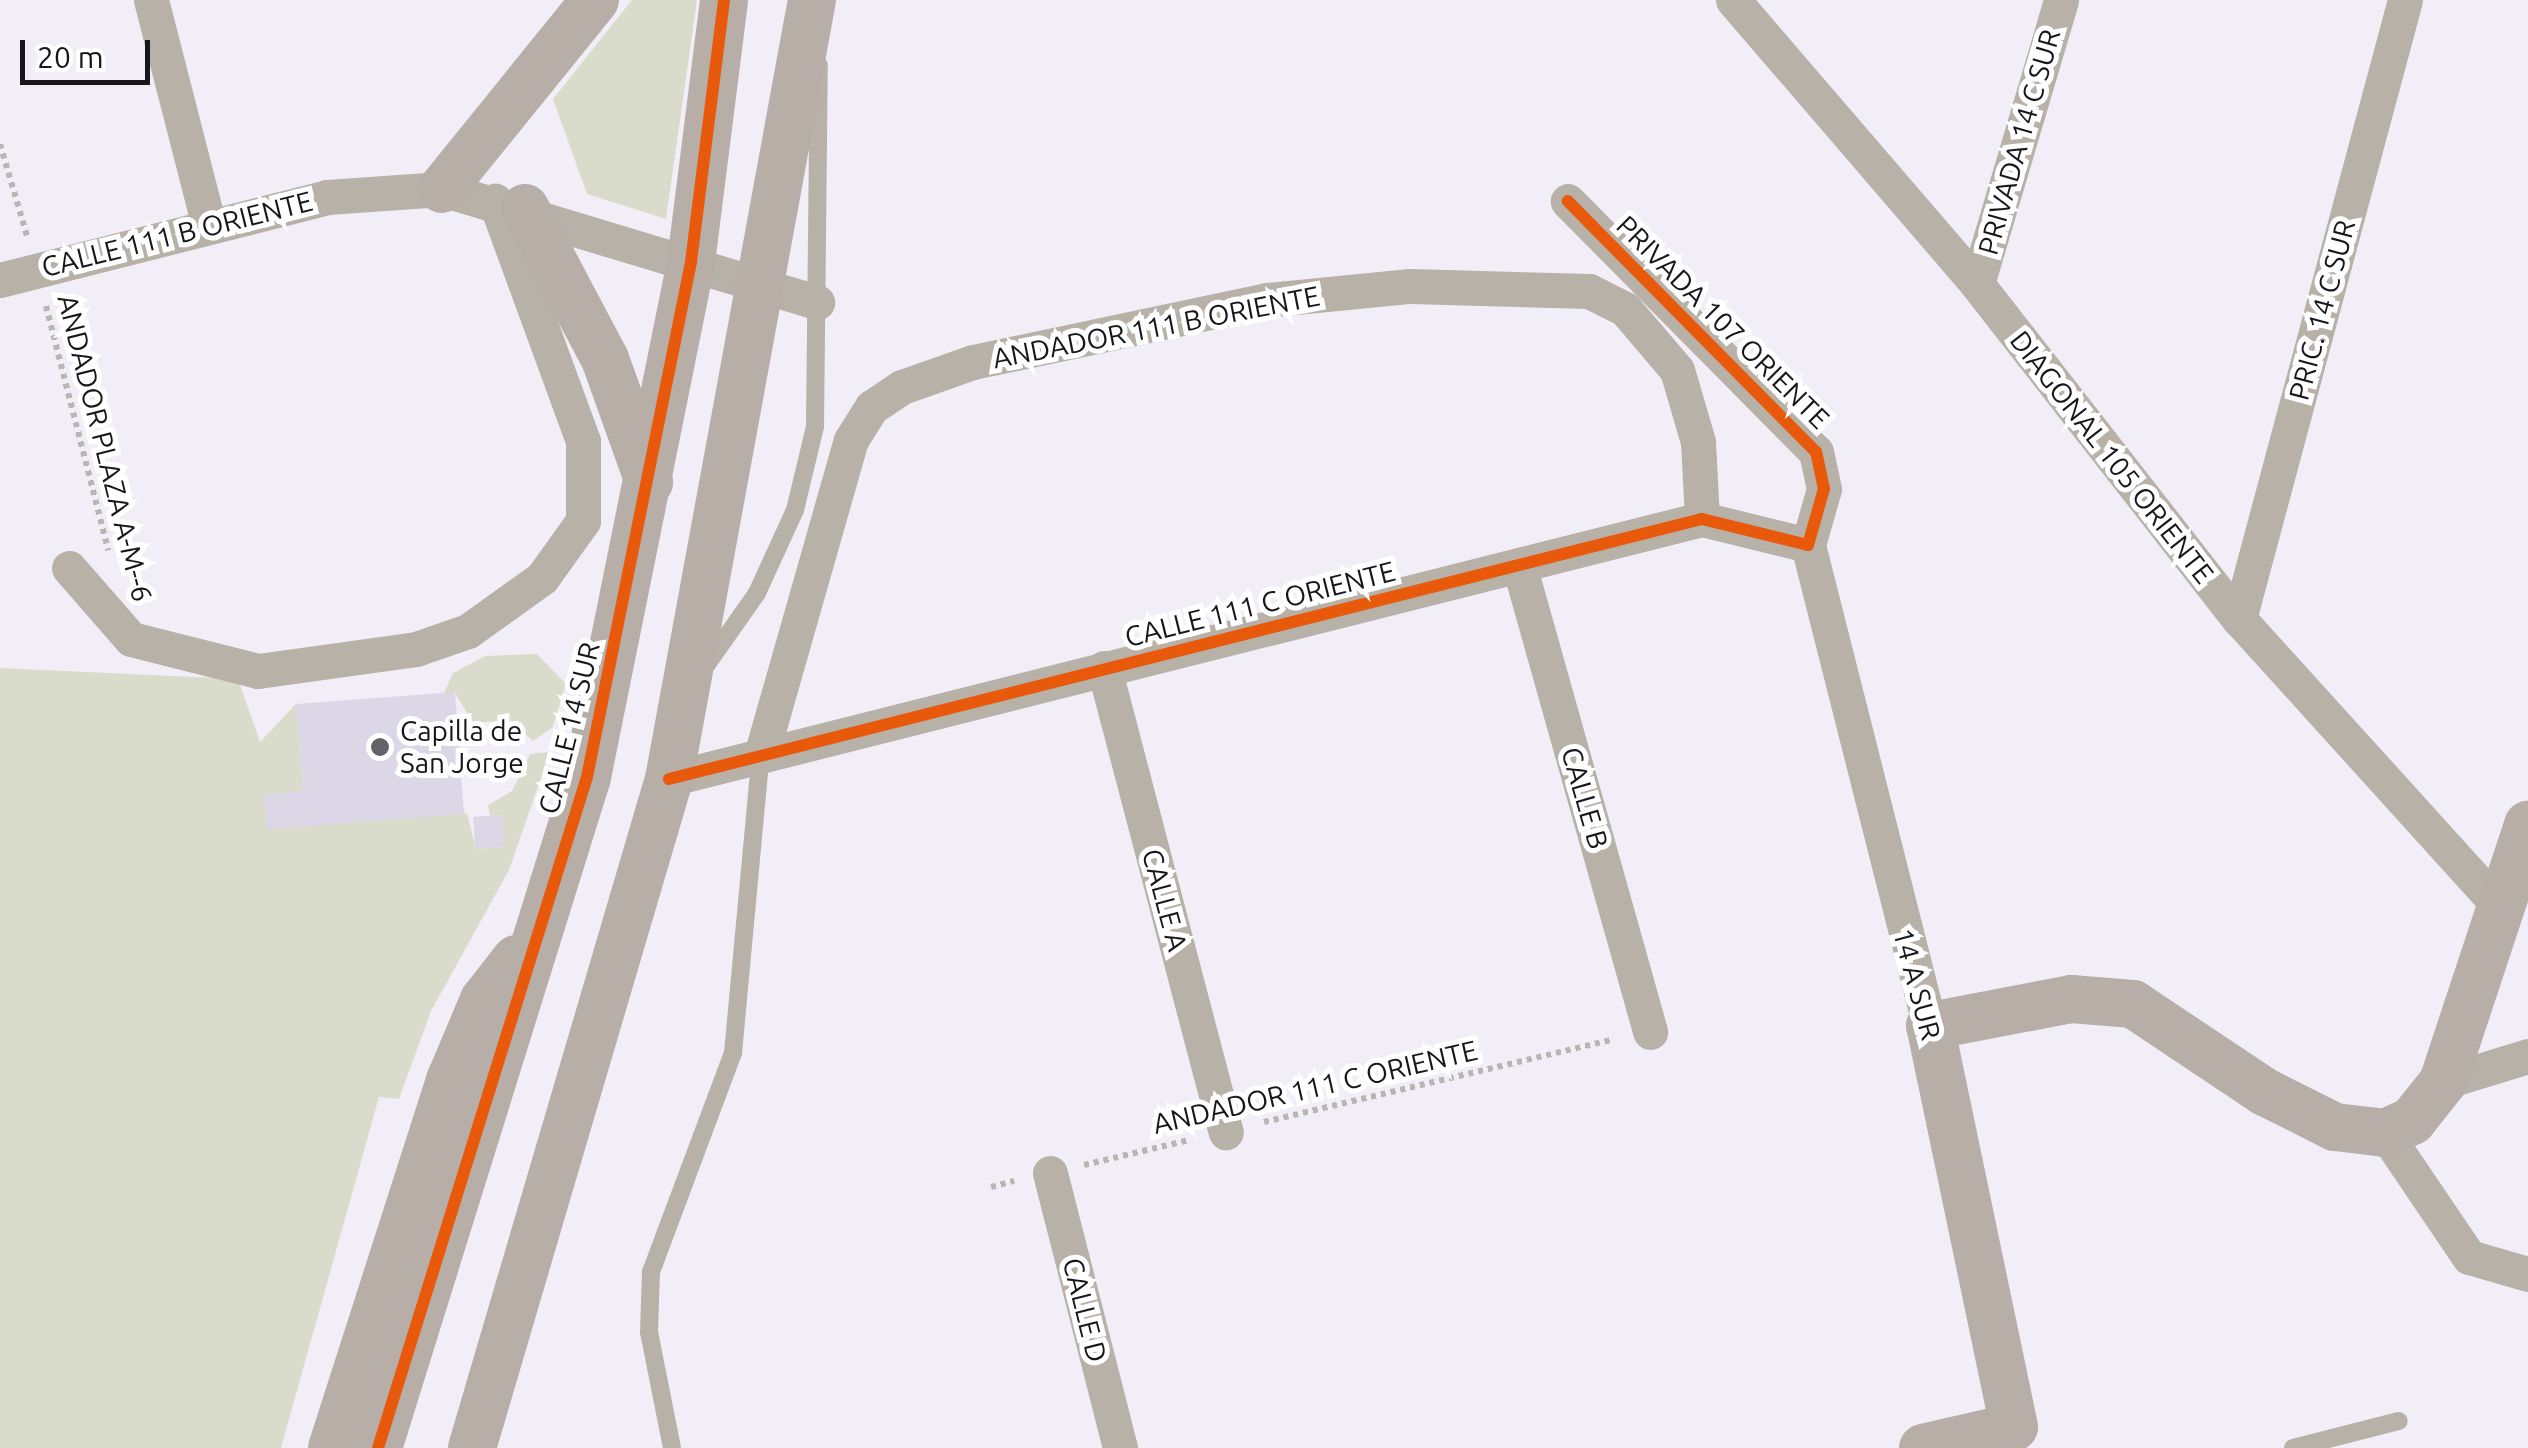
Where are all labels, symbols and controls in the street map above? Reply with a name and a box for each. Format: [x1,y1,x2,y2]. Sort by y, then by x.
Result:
scale bar [25,20,155,82]
street label: PRIVADA 14 C SUR [1971,25,2067,259]
text: 20 m [37,40,104,74]
street label: CALLE 111 B ORIENTE [38,184,316,284]
street label: PRIVADA 107 ORIENTE [1610,209,1836,435]
street label: PRIC. 14 C SUR [2282,216,2362,404]
street label: ANDADOR 111 B ORIENTE [990,279,1322,375]
street label: ANDADOR PLAZA A-M--6 [51,291,159,605]
street label: DIAGONAL 105 ORIENTE [2003,324,2221,590]
street label: CALLE 111 C ORIENTE [1121,554,1399,654]
street label: CALLE 14 SUR [531,639,607,817]
place label: Capilla de San Jorge [400,714,524,780]
marker: Capilla de San Jorge [369,736,391,758]
street label: CALLE B [1554,743,1616,853]
street label: CALLE A [1135,845,1195,955]
street label: 14 A SUR [1886,925,1948,1043]
street label: ANDADOR 111 C ORIENTE [1149,1033,1481,1141]
street label: CALLE D [1056,1254,1114,1366]

